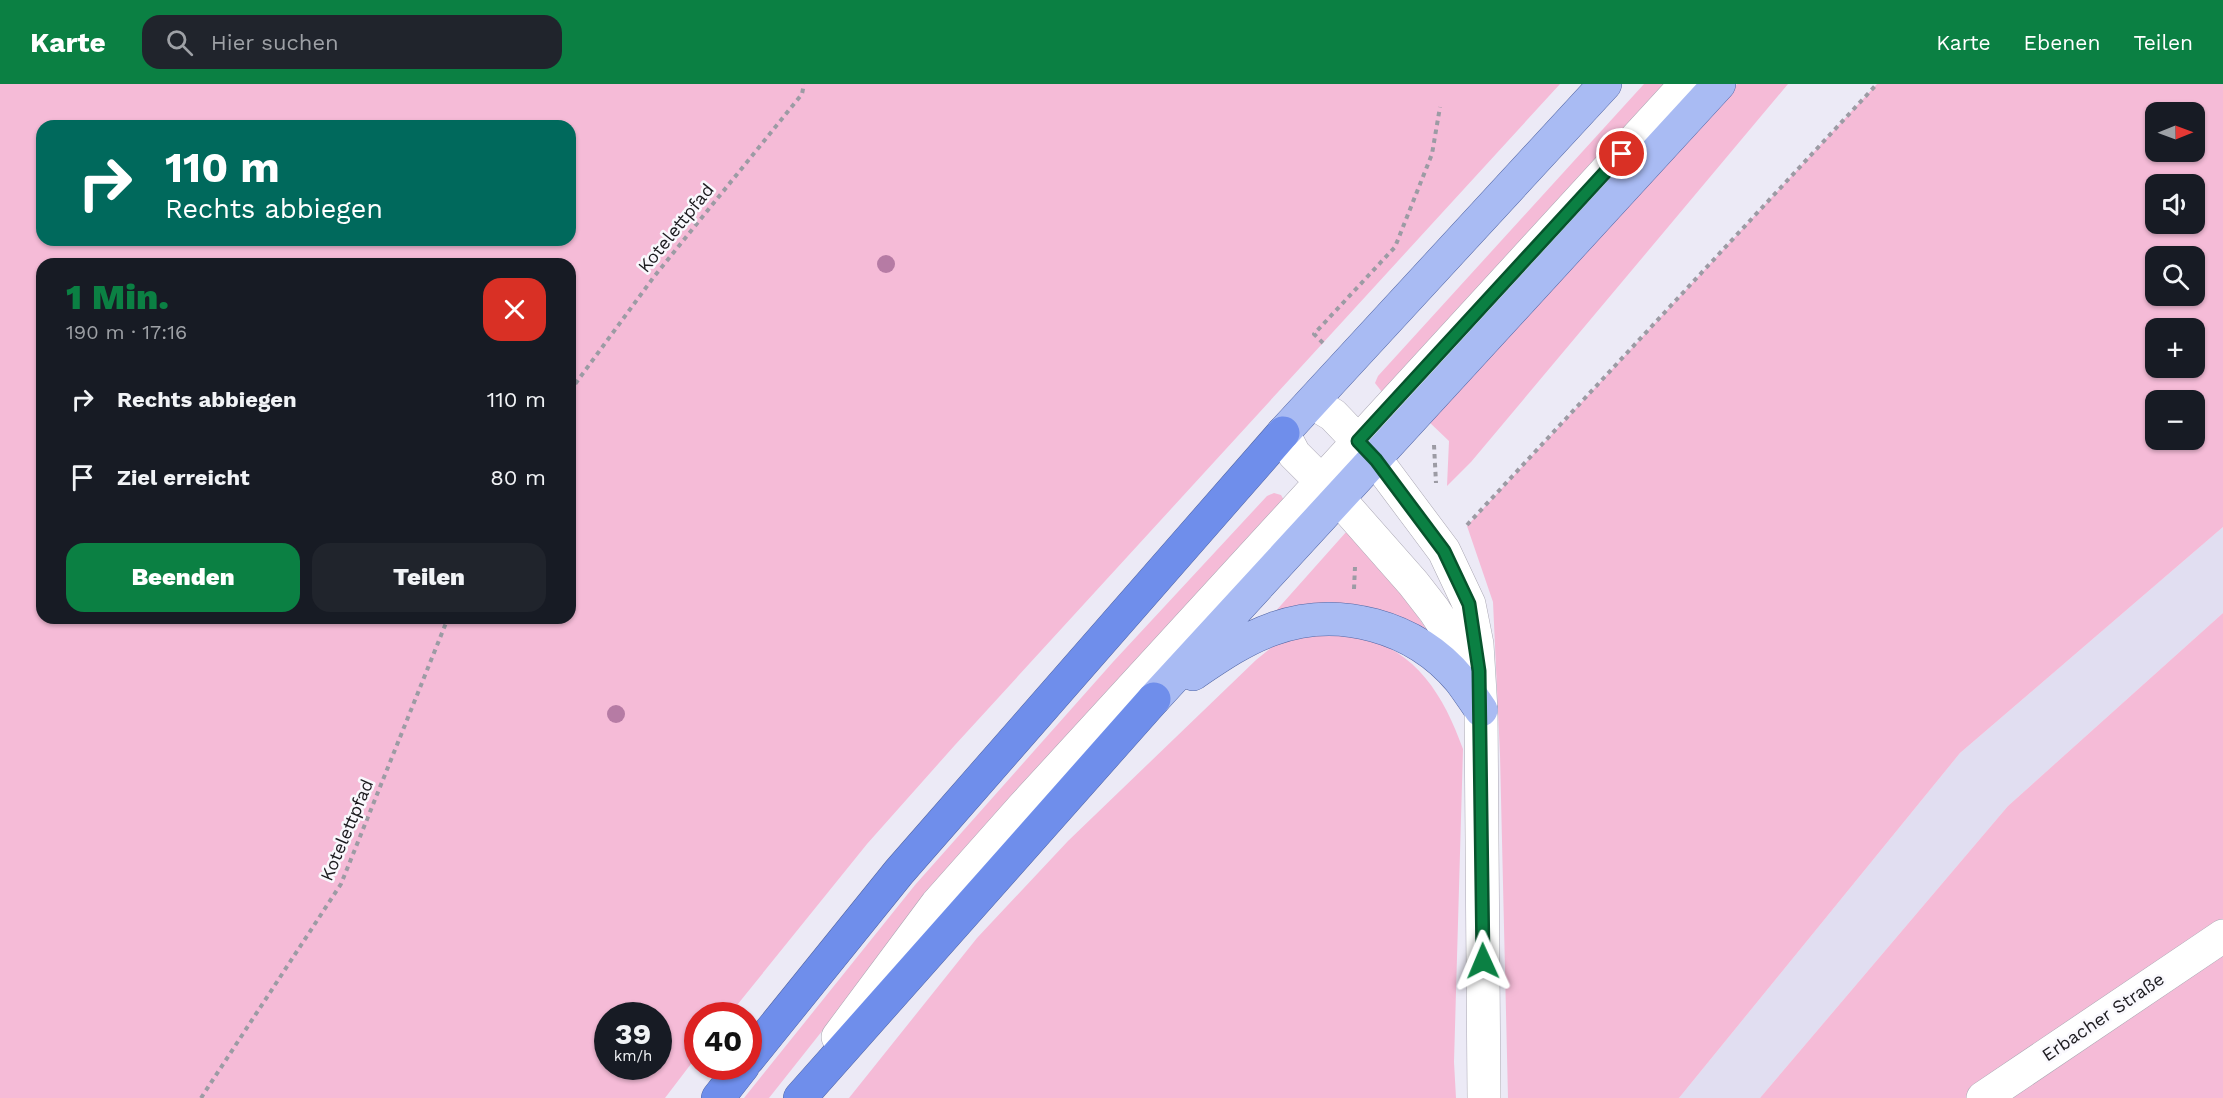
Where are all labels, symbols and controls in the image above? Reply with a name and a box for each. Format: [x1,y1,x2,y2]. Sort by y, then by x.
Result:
search box [142,15,562,69]
text: Karte [30,26,106,59]
icon: search [163,26,196,59]
text: Hier suchen [211,30,339,55]
text: Karte [1936,30,1991,55]
text: Ebenen [2024,30,2100,55]
text: Teilen [2133,30,2193,55]
north arrow [2145,102,2205,162]
map controls [2145,102,2205,450]
pin [1596,128,1647,179]
icon: arrive [1605,137,1638,170]
text: 110 m [165,143,280,192]
icon: right [66,144,144,222]
button: sound [2145,174,2205,234]
street label: Kotelettpfad [633,179,718,276]
text: Rechts abbiegen [165,193,383,225]
button: search [2145,246,2205,306]
text: 1 Min. [66,276,169,318]
button: close [483,278,546,341]
button: + [2145,318,2205,378]
text: 190 m · 17:16 [66,320,187,344]
icon: right [66,383,99,416]
text: Rechts abbiegen [117,387,297,412]
text: 110 m [487,387,546,412]
button: − [2145,390,2205,450]
icon: arrive [66,461,99,494]
text: Ziel erreicht [117,465,250,490]
text: 80 m [490,465,546,490]
button: Beenden [66,543,300,612]
button: Teilen [312,543,546,612]
street label: Kotelettpfad [316,776,377,884]
position arrow [1451,929,1515,993]
street label: Erbacher Straße [2038,968,2168,1065]
speed limit sign: 40 [684,1002,762,1080]
text: 39 [615,1016,651,1051]
text: km/h [614,1047,652,1065]

